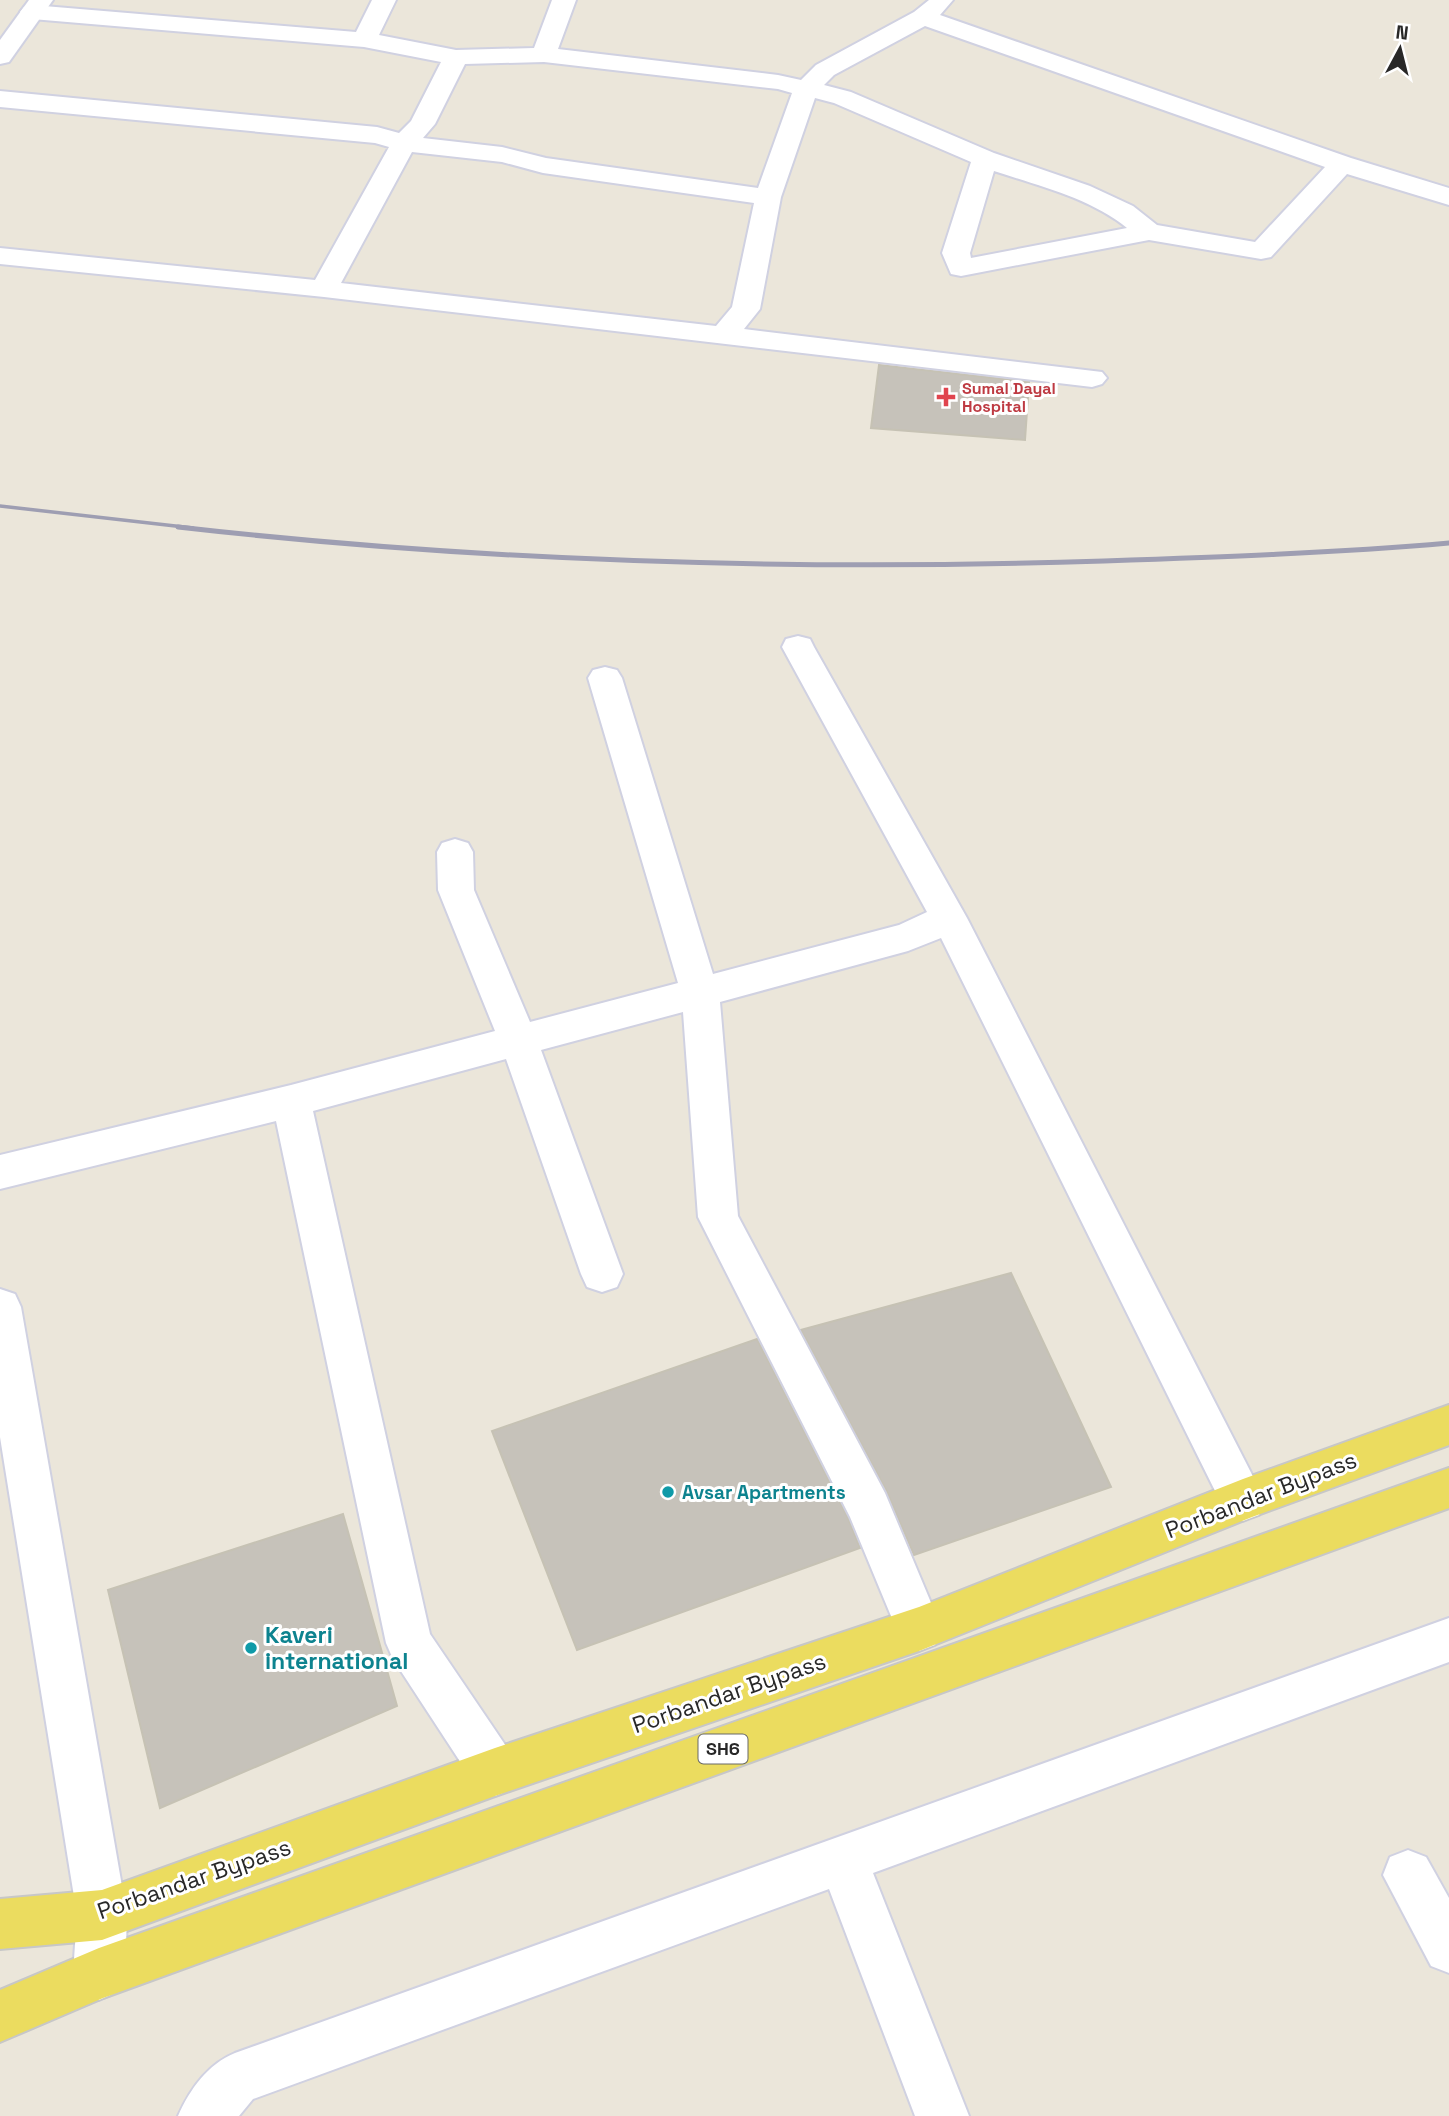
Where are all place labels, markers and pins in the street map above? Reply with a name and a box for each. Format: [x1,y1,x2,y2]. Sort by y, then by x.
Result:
place label: Sumal Dayal Hospital [962,378,1056,417]
marker: Sumal Dayal Hospital [936,387,956,407]
place label: Avsar Apartments [682,1480,846,1505]
marker: Avsar Apartments [660,1484,676,1500]
place label: Kaveri international [265,1620,408,1676]
marker: Kaveri international [243,1640,259,1656]

